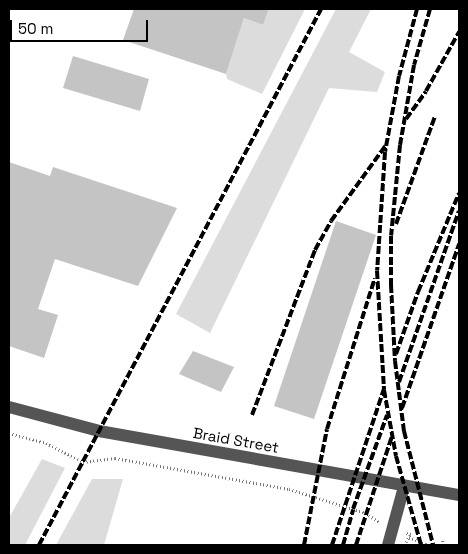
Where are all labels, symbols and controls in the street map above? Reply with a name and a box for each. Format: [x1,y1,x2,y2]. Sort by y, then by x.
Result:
scale bar [12,10,150,42]
text: 50 m [18,19,53,38]
street label: Braid Street [192,424,280,456]

